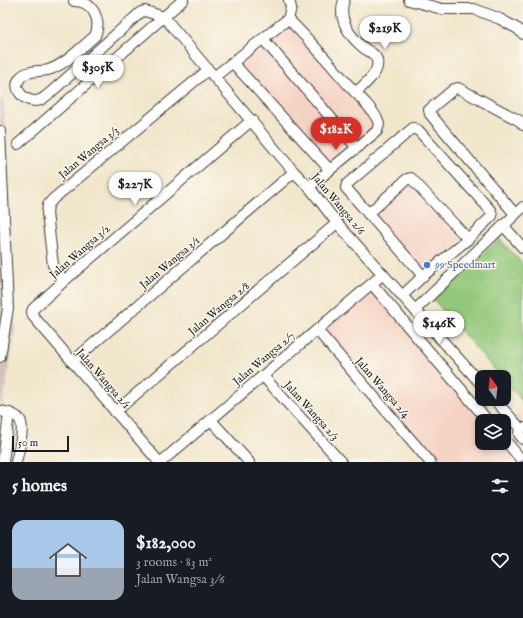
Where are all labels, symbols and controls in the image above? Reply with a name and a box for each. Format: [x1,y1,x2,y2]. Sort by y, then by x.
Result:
pin: $219K [357,16,413,50]
text: $219K [368,20,402,37]
pin: $305K [70,55,126,89]
text: $305K [82,59,114,76]
pin: $182K [308,117,364,151]
text: $182K [320,121,352,138]
street label: Jalan Wangsa 3/3 [54,124,122,184]
street label: Jalan Wangsa 2/6 [307,169,368,238]
pin: $227K [107,172,163,206]
text: $227K [118,176,152,193]
street label: Jalan Wangsa 3/2 [45,222,113,283]
street label: Jalan Wangsa 3/1 [135,234,203,294]
place label: 99 Speedmart [434,258,496,272]
marker: 99 Speedmart [422,260,432,270]
street label: Jalan Wangsa 2/8 [184,279,253,340]
pin: $146K [411,311,467,345]
text: $146K [422,315,456,332]
street label: Jalan Wangsa 2/7 [229,329,298,390]
street label: Jalan Wangsa 2/1 [72,344,133,412]
street label: Jalan Wangsa 2/4 [350,353,413,422]
north arrow [475,370,511,406]
map controls [475,370,511,450]
street label: Jalan Wangsa 2/3 [279,377,341,444]
button: layers [475,414,511,450]
scale bar [12,434,69,453]
text: 50 m [18,436,38,450]
icon: filters [489,475,511,497]
text: 5 homes [12,476,67,497]
text: $182,000 [136,533,196,554]
icon: home [44,536,92,584]
icon: heart [489,549,511,571]
text: 3 rooms · 83 m² [136,554,212,571]
text: Jalan Wangsa 3/6 [136,571,224,588]

